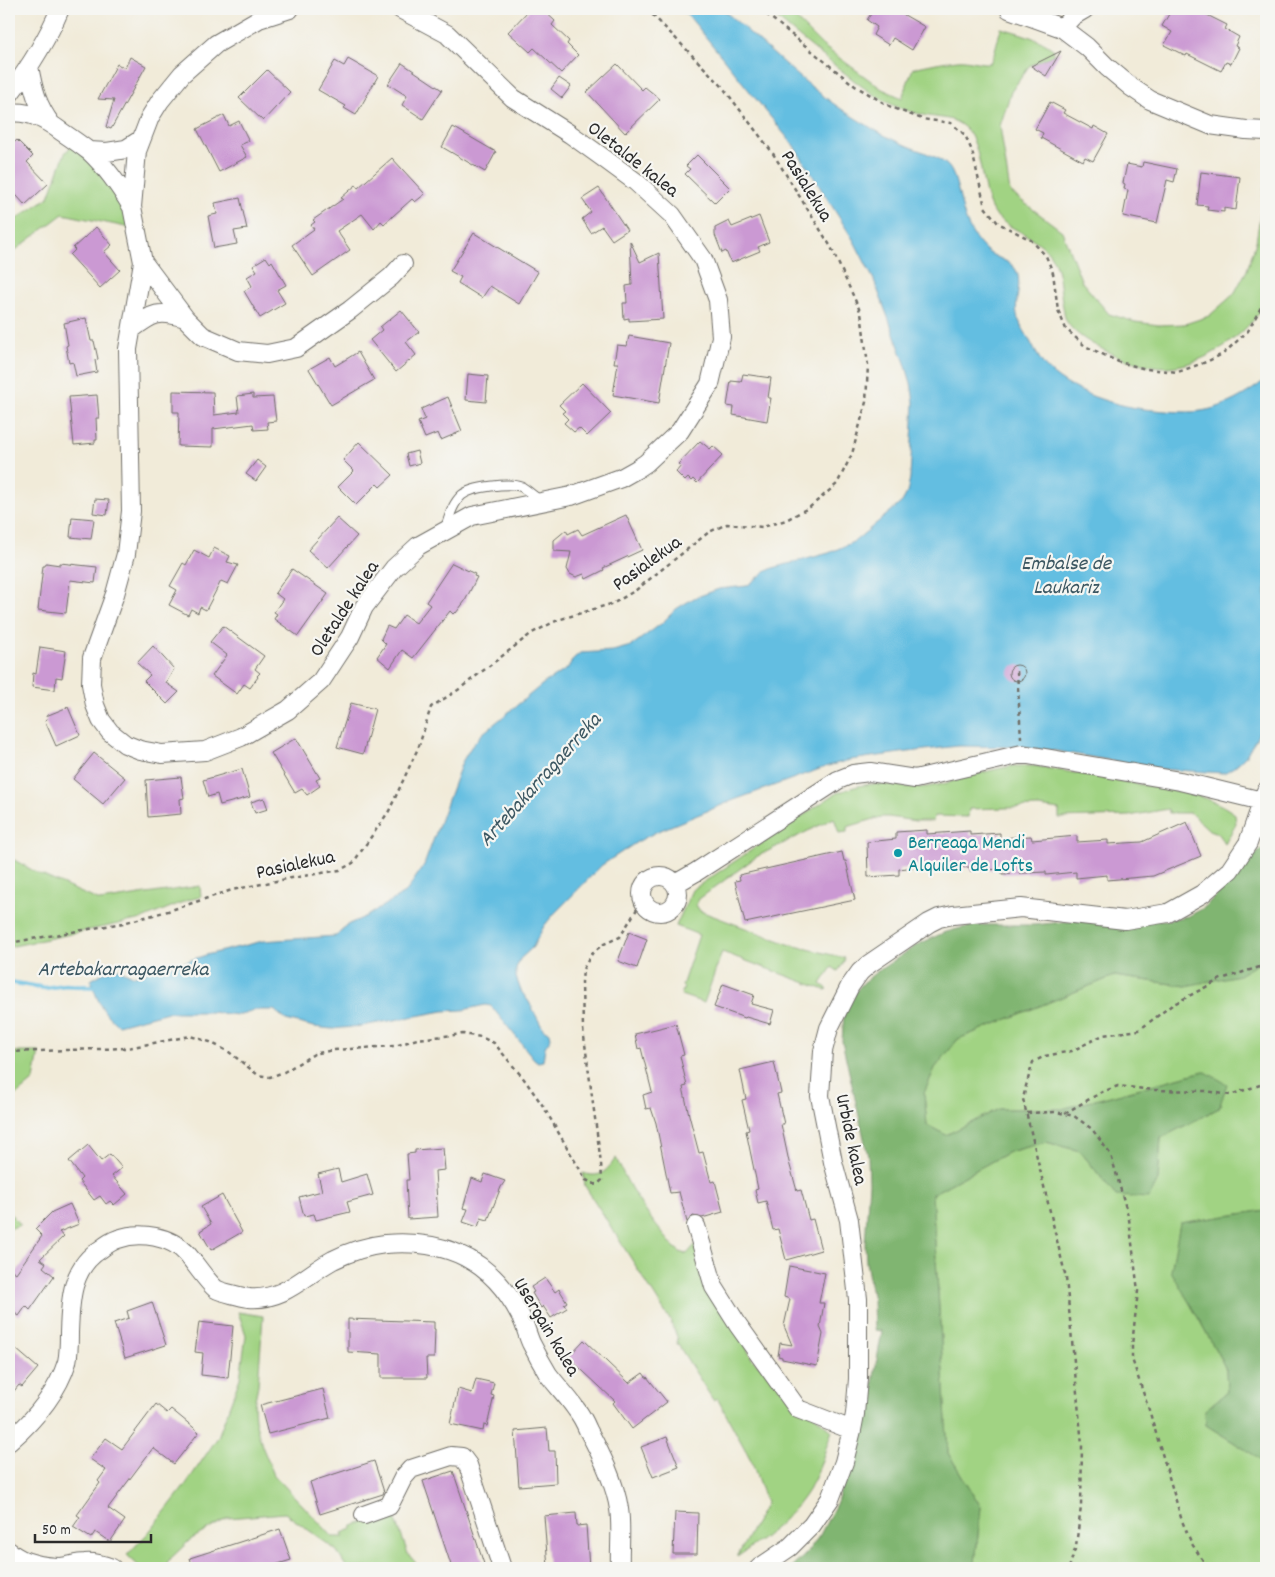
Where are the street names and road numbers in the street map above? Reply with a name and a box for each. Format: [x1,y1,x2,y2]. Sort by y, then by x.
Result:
street label: Oletalde kalea [580,116,685,206]
street label: Pasialekua [772,145,839,228]
street label: Pasialekua [607,529,689,599]
street label: Oletalde kalea [304,555,388,663]
street label: Pasialekua [254,844,338,888]
street label: Urbide kalea [827,1091,874,1188]
street label: Usergain kalea [505,1273,586,1383]

